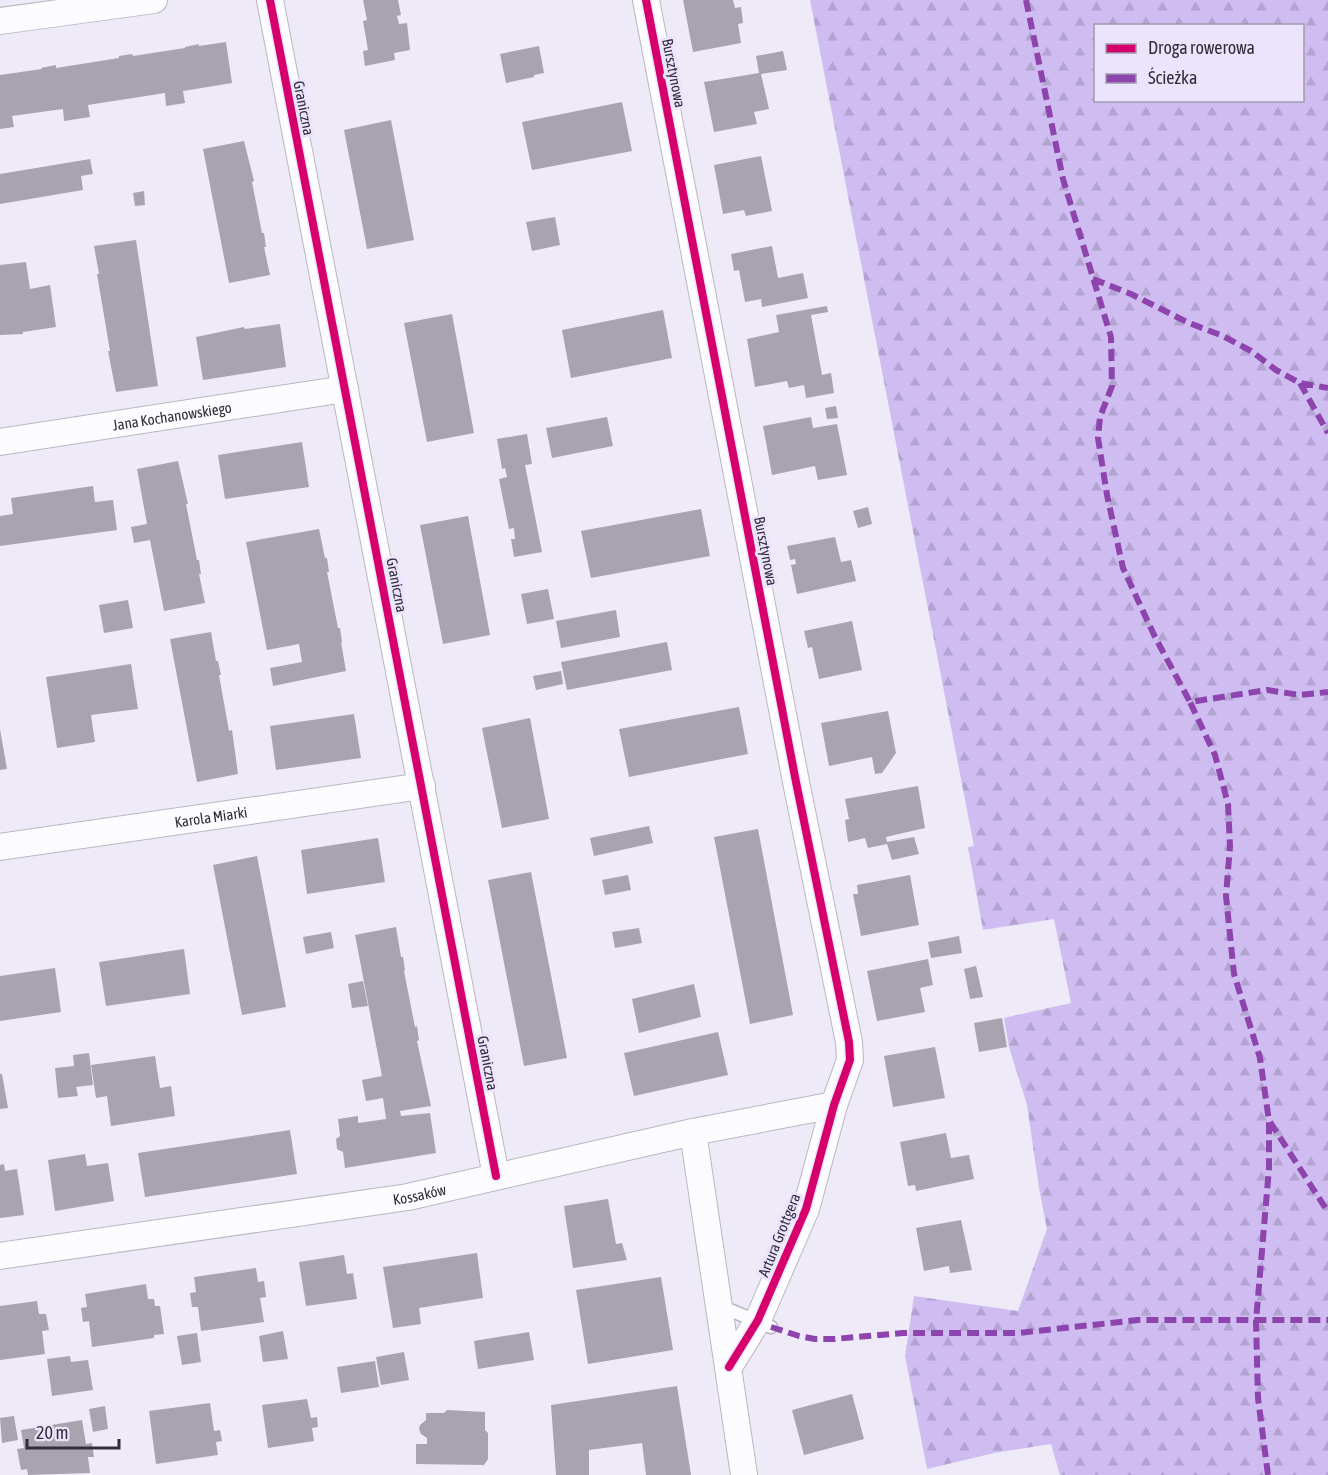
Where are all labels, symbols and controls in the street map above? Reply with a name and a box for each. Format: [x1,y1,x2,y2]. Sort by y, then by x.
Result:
legend [1094,24,1304,102]
street label: Bursztynowa [659,37,689,109]
text: Droga rowerowa [1148,37,1255,58]
text: Ścieżka [1148,67,1197,88]
street label: Graniczna [290,79,318,137]
street label: Jana Kochanowskiego [111,398,233,433]
street label: Bursztynowa [751,515,781,587]
street label: Graniczna [383,556,411,614]
street label: Karola Miarki [173,803,248,830]
street label: Graniczna [474,1034,502,1092]
street label: Kossaków [392,1180,448,1208]
street label: Artura Grottgera [755,1191,803,1279]
scale bar [27,1412,118,1450]
text: 20 m [36,1422,68,1443]

